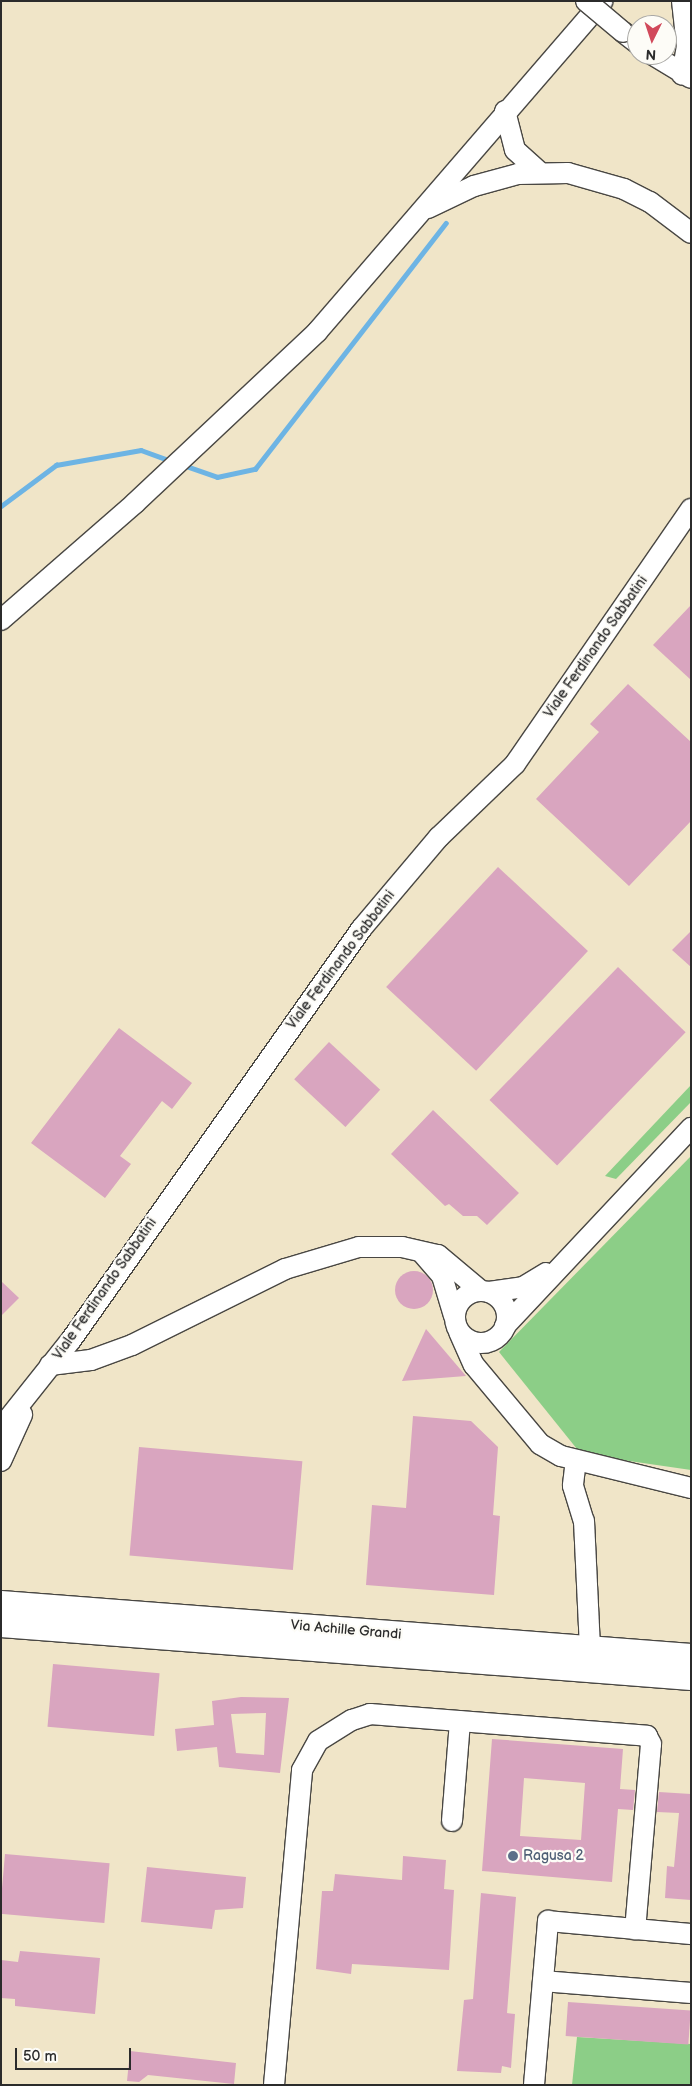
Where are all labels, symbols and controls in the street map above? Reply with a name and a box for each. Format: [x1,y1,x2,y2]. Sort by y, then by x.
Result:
north arrow [627,15,677,65]
text: N [645,46,657,63]
street label: Viale Ferdinando Sabbatini [540,573,652,721]
street label: Viale Ferdinando Sabbatini [283,887,399,1033]
street label: Viale Ferdinando Sabbatini [49,1215,161,1363]
street label: Via Achille Grandi [290,1617,402,1643]
place label: Ragusa 2 [523,1848,584,1864]
marker: Ragusa 2 [507,1850,519,1862]
scale bar [18,2038,134,2070]
text: 50 m [23,2047,57,2066]

